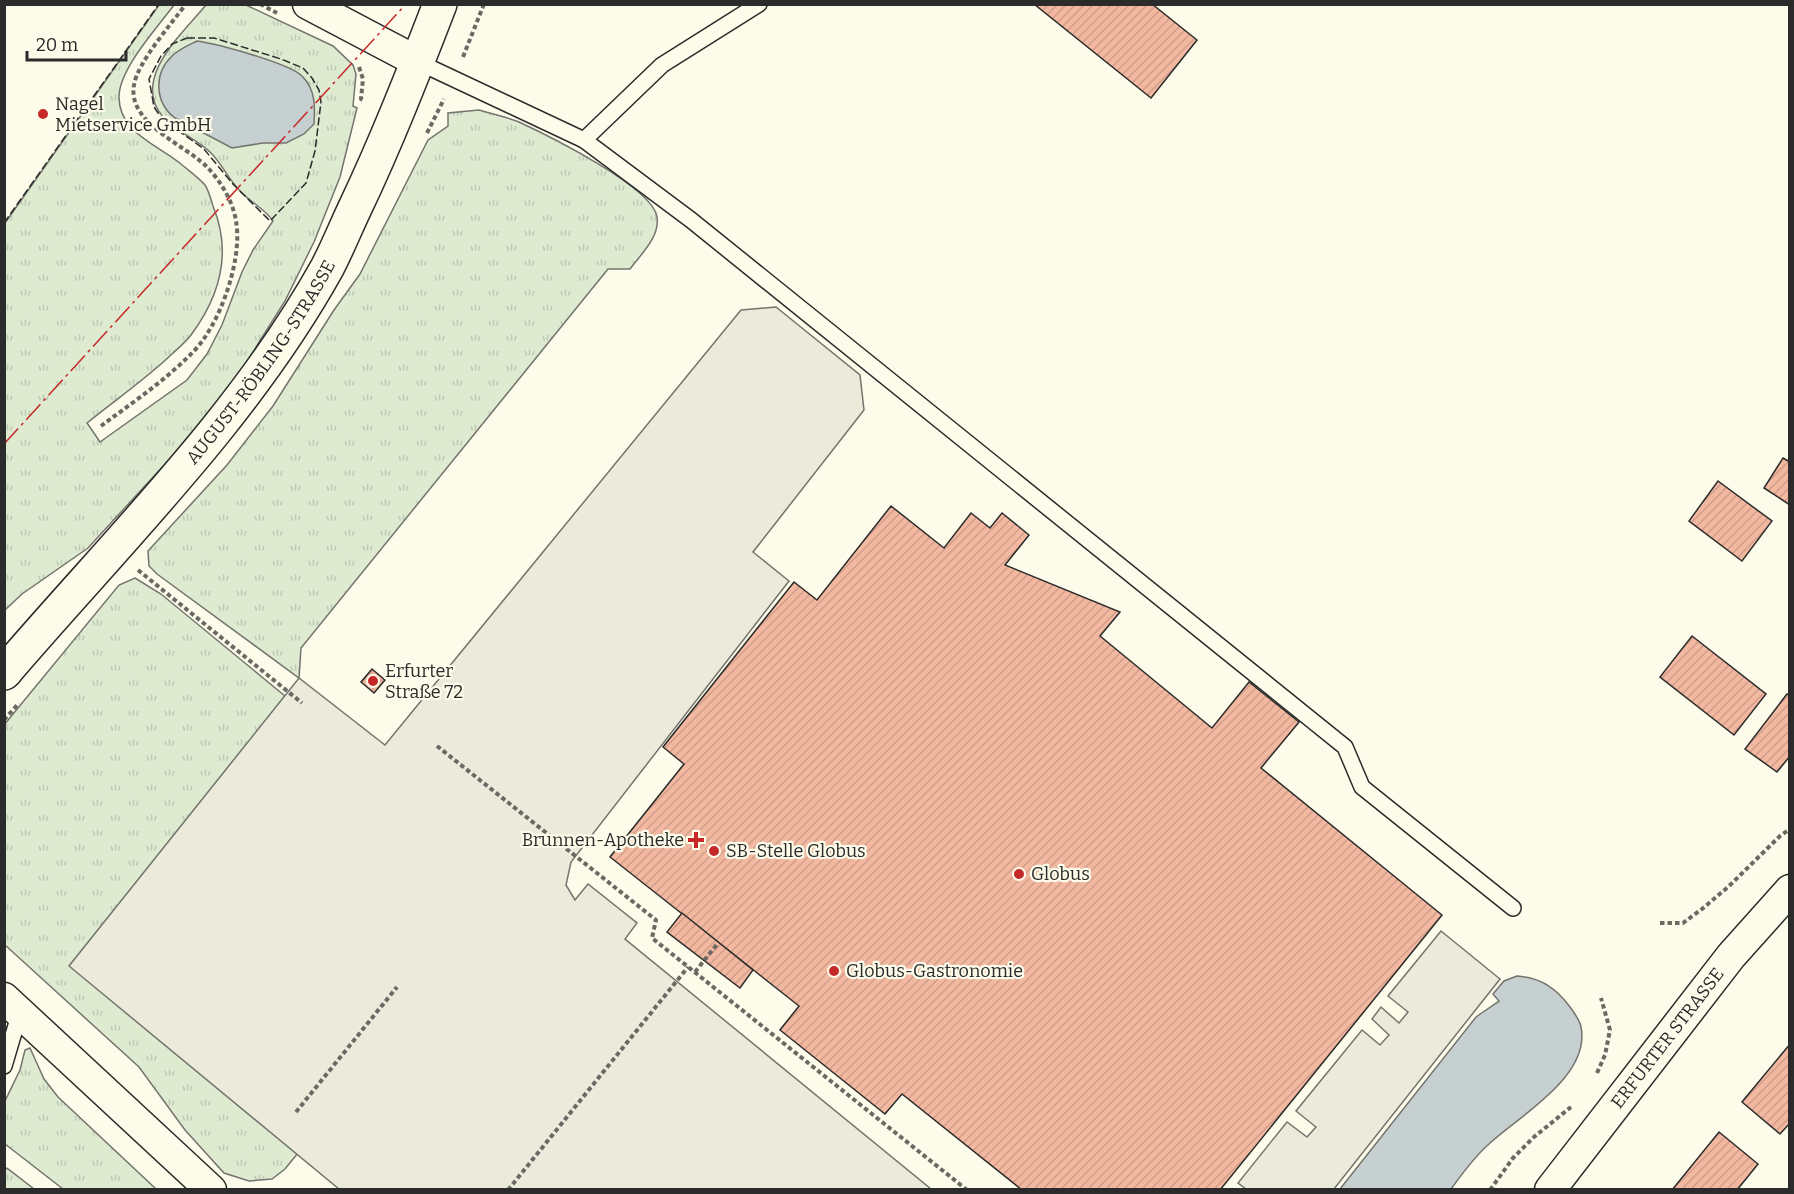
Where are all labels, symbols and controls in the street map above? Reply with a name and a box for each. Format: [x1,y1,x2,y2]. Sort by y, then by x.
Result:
scale bar [27,24,126,62]
text: 20 m [36,34,78,56]
place label: Nagel Mietservice GmbH [55,93,211,136]
marker: Nagel Mietservice GmbH [36,107,50,121]
street label: AUGUST-RÖBLING-STRASSE [181,256,340,469]
place label: Erfurter Straße 72 [385,660,463,703]
marker: Erfurter Straße 72 [366,674,380,688]
place label: Brunnen-Apotheke [522,829,684,851]
marker: Brunnen-Apotheke [689,833,703,847]
place label: SB-Stelle Globus [726,840,866,862]
marker: SB-Stelle Globus [707,844,721,858]
place label: Globus [1031,863,1090,885]
marker: Globus [1012,867,1026,881]
place label: Globus-Gastronomie [846,960,1023,982]
marker: Globus-Gastronomie [827,964,841,978]
street label: ERFURTER STRASSE [1606,964,1729,1113]

